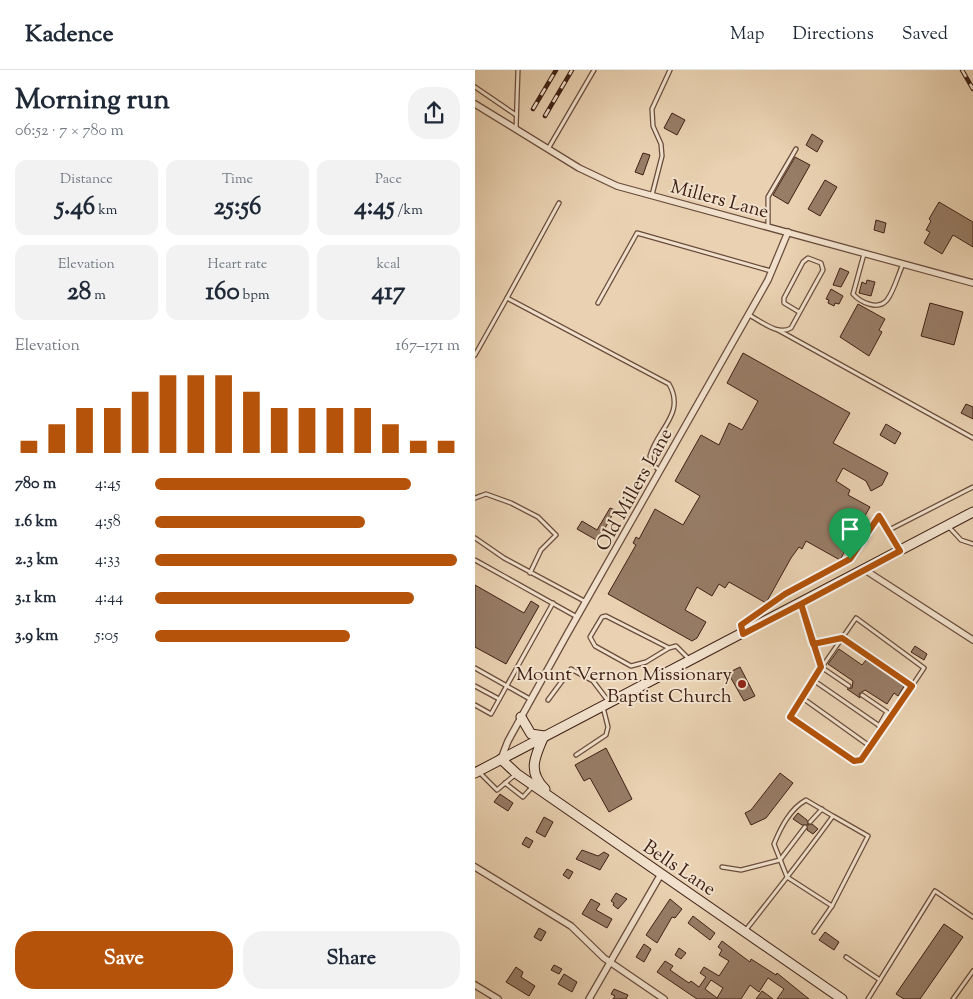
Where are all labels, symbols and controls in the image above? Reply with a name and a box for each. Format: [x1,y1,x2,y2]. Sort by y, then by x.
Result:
text: Kadence [25,18,114,52]
text: Map [730,22,765,48]
text: Directions [793,22,874,48]
text: Saved [902,22,948,48]
text: Morning run [15,81,170,121]
button: share [408,87,460,139]
text: 06:52 · 7 × 780 m [15,120,124,143]
text: Distance [60,170,113,190]
text: Time [222,170,253,190]
text: Pace [375,170,402,190]
street label: Millers Lane [667,174,772,227]
text: 5.46 [56,190,95,226]
text: 25:56 [214,190,261,226]
text: 4:45 [354,190,394,226]
text: km [95,201,117,221]
text: /km [394,201,423,221]
text: Elevation [58,255,115,275]
text: Heart rate [208,255,267,275]
text: kcal [376,255,401,275]
text: 28 [67,275,91,311]
text: 160 [205,275,240,311]
text: 417 [372,275,405,311]
text: m [91,286,106,306]
text: bpm [240,286,270,306]
text: Elevation [15,335,80,358]
text: 167–171 m [396,335,460,358]
street label: Old Millers Lane [590,424,680,557]
text: 780 m [15,473,56,496]
text: 4:45 [95,473,121,496]
pin [829,508,871,559]
text: 1.6 km [15,511,57,534]
text: 4:58 [95,511,121,534]
icon: arrive [836,515,864,543]
text: 2.3 km [15,549,58,572]
text: 4:33 [95,549,120,572]
text: 3.1 km [15,587,56,610]
text: 4:44 [95,587,123,610]
text: 3.9 km [15,625,58,648]
text: 5:05 [95,625,118,648]
place label: Mount Vernon Missionary Baptist Church [516,662,733,711]
marker: Mount Vernon Missionary Baptist Church [736,678,748,690]
street label: Bells Lane [637,835,721,904]
button: Save [15,931,233,989]
button: Share [243,931,460,989]

